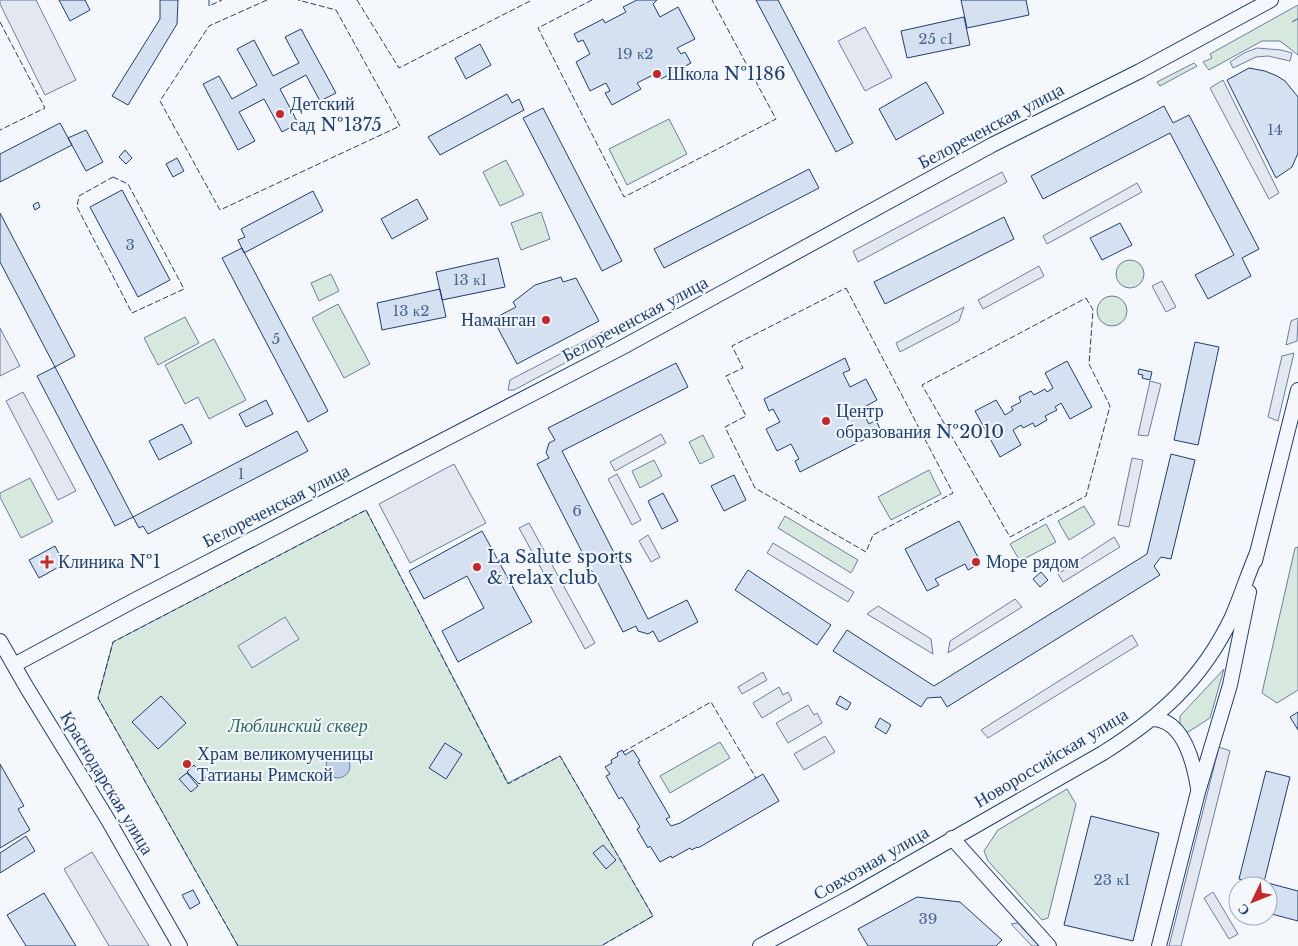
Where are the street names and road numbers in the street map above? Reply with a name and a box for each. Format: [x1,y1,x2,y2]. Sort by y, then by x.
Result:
street label: Белореченская улица [914,78,1068,174]
street label: Белореченская улица [558,271,712,367]
street label: Белореченская улица [199,459,353,553]
street label: Новороссийская улица [970,703,1132,813]
street label: Краснодарская улица [55,707,159,859]
street label: Совхозная улица [809,821,933,905]

